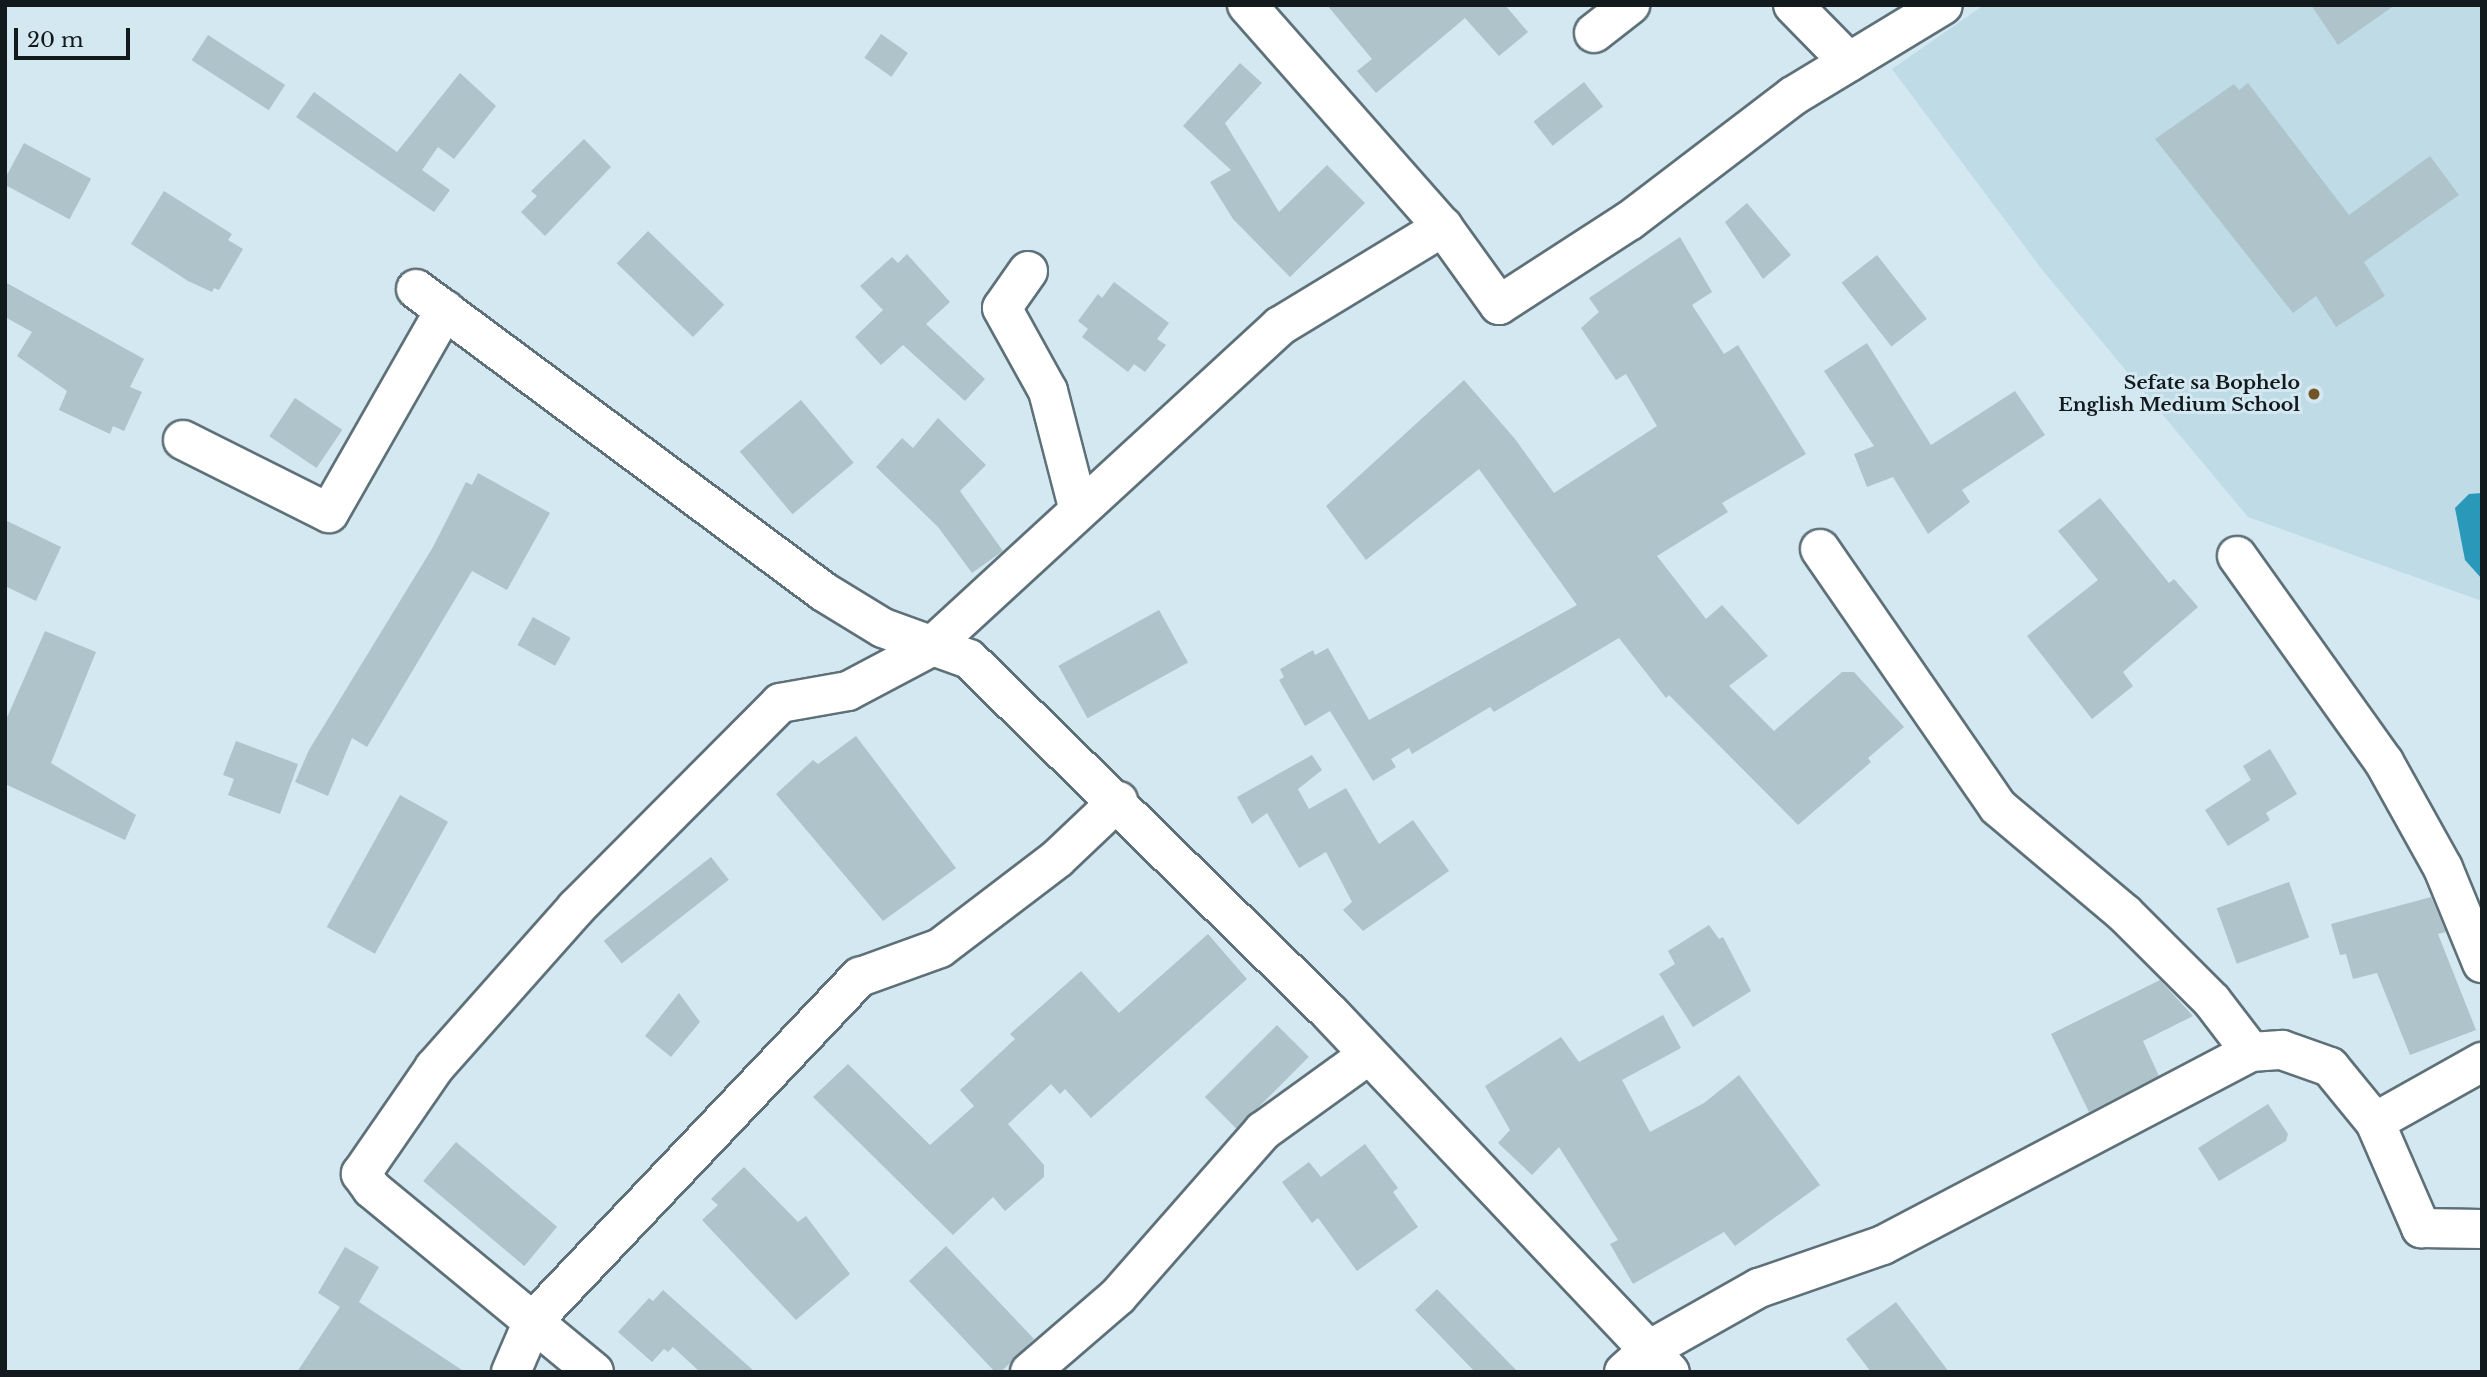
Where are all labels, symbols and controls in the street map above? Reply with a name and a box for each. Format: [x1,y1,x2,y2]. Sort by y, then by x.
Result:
scale bar [18,14,133,58]
text: 20 m [27,27,84,53]
place label: Sefate sa Bophelo English Medium School [2058,372,2300,416]
marker: Sefate sa Bophelo English Medium School [2306,386,2322,402]

